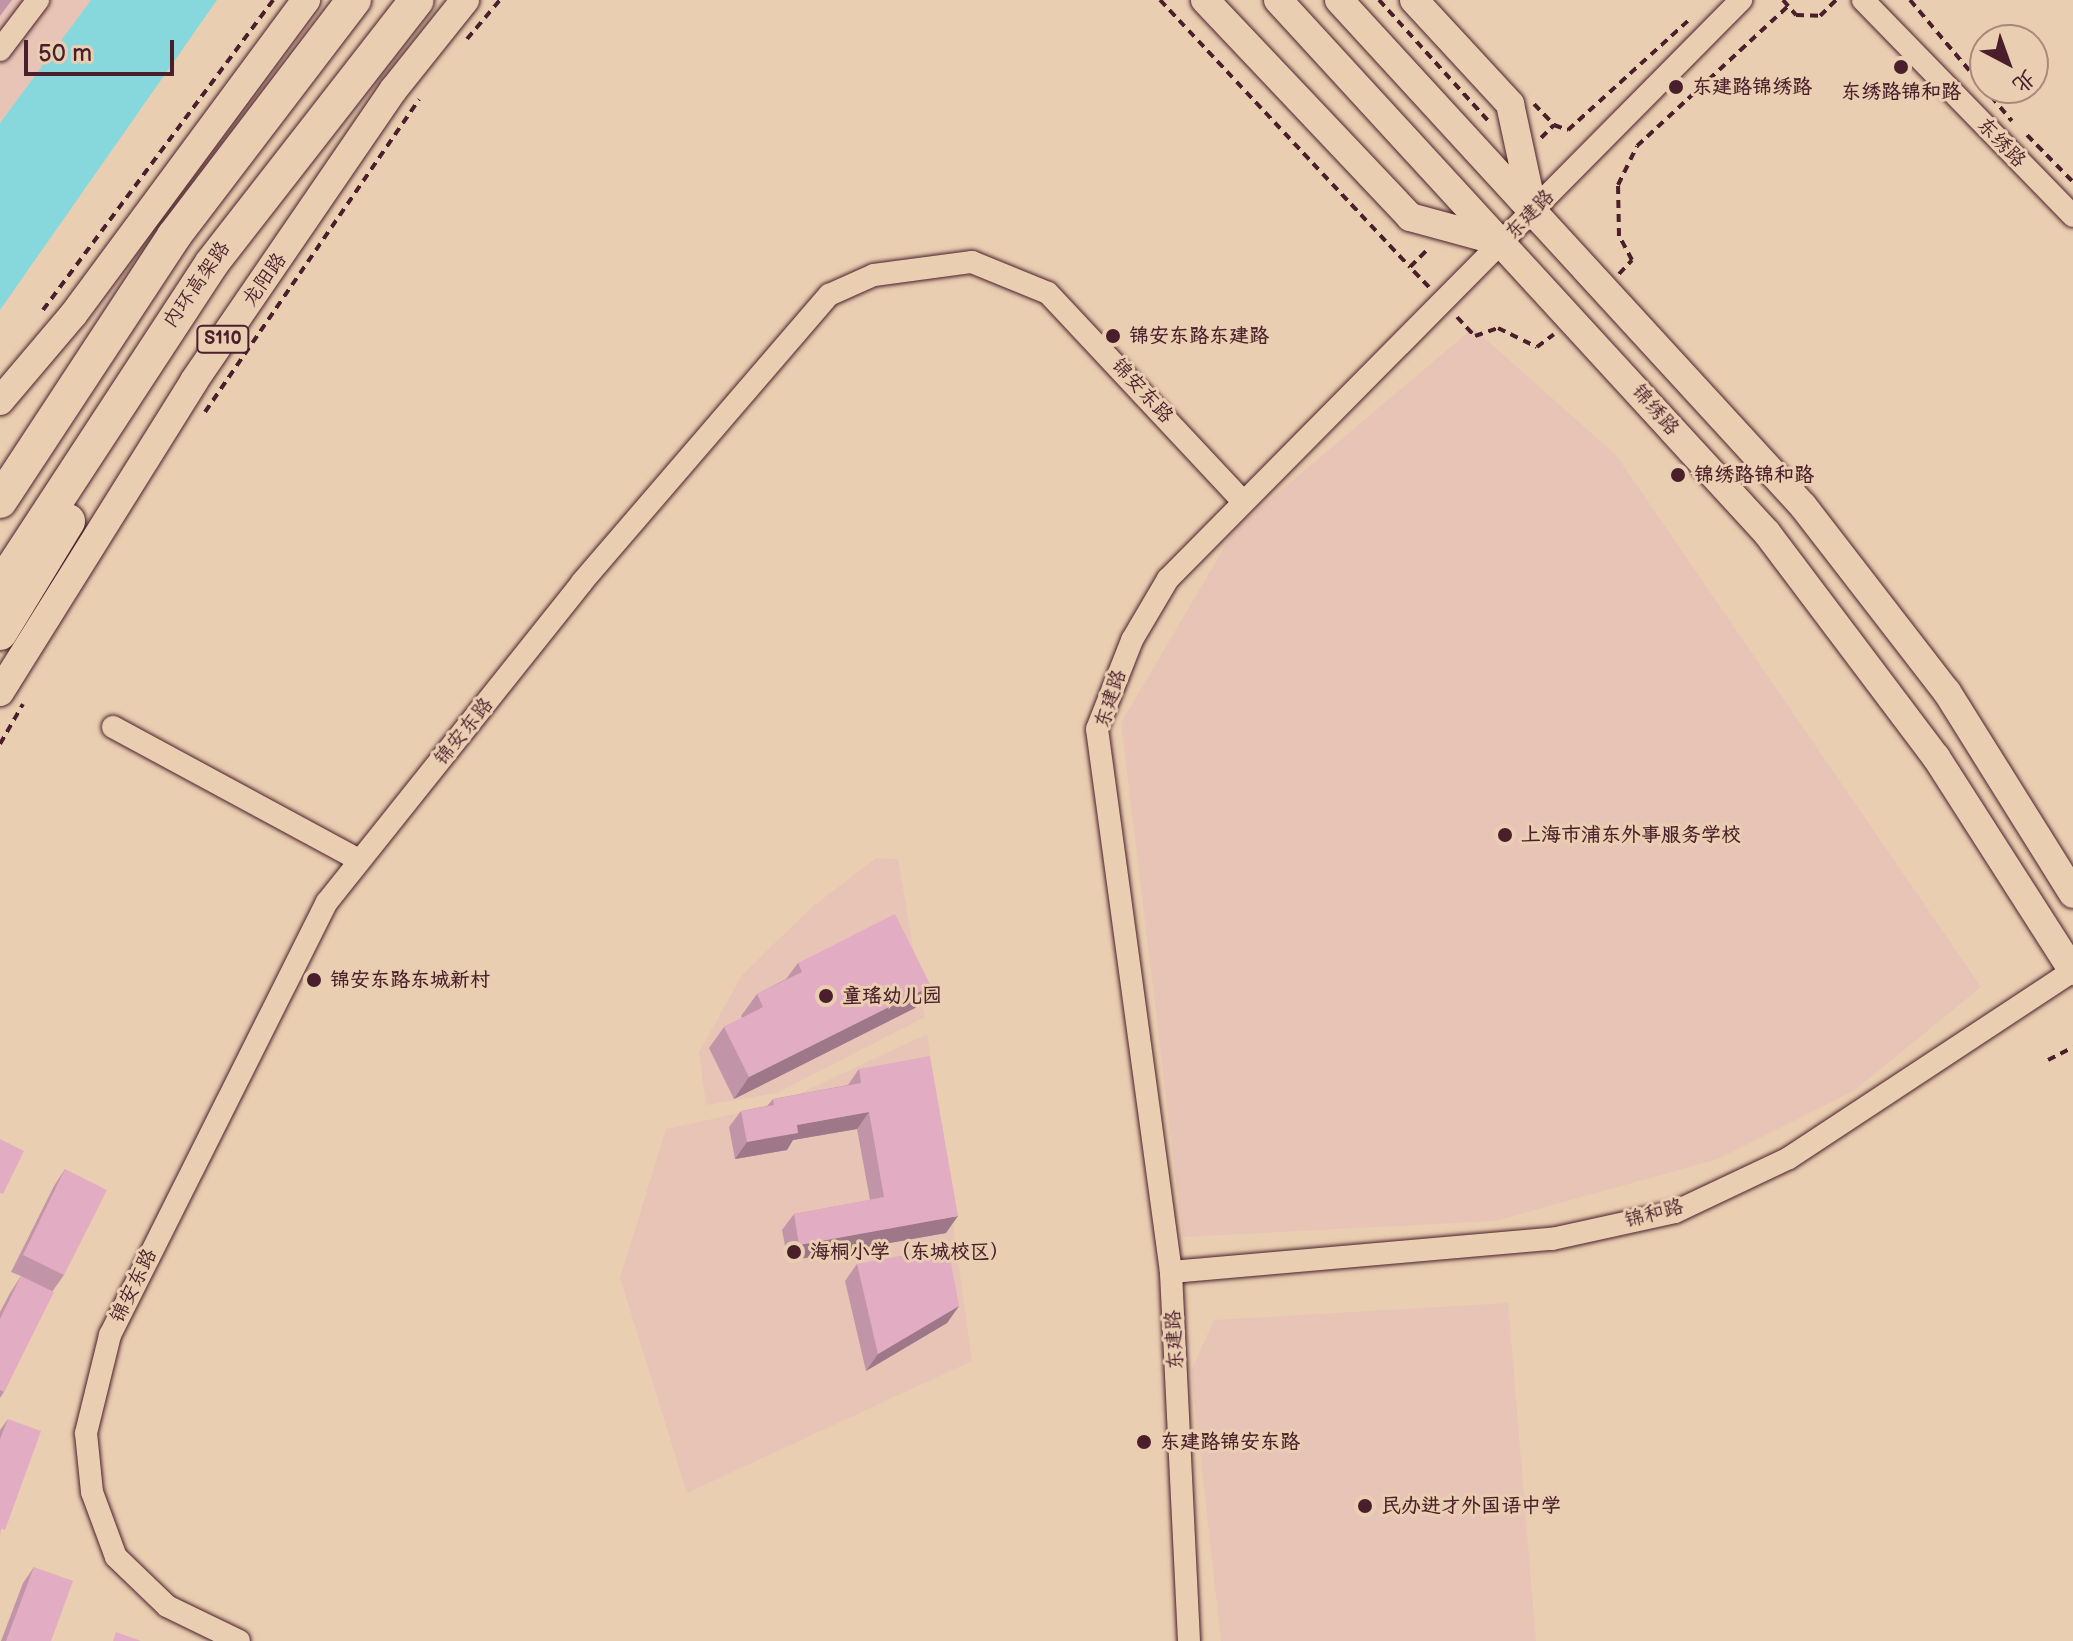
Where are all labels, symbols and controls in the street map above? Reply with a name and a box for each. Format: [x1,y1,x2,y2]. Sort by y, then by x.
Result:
scale bar [28,24,178,74]
north arrow [1969,24,2049,104]
text: 50 m [38,39,92,68]
marker: 东绣路锦和路 [1892,58,1910,76]
text: 北 [2007,64,2041,98]
place label: 东建路锦绣路 [1692,75,1812,99]
marker: 东建路锦绣路 [1667,78,1685,96]
place label: 东绣路锦和路 [1841,80,1961,104]
street label: 东绣路 [1972,113,2030,173]
street label: 东建路 [1501,185,1559,245]
street label: 内环高架路 [158,237,236,333]
street label: 龙阳路 [238,249,292,311]
place label: 锦安东路东建路 [1129,324,1269,348]
road number: S110 [195,325,251,353]
marker: 锦安东路东建路 [1104,327,1122,345]
street label: 锦安东路 [1106,354,1178,428]
street label: 锦绣路 [1626,379,1684,441]
place label: 锦绣路锦和路 [1694,463,1814,487]
marker: 锦绣路锦和路 [1669,466,1687,484]
street label: 东建路 [1090,667,1132,731]
street label: 锦安东路 [430,693,498,771]
place label: 上海市浦东外事服务学校 [1521,823,1741,847]
marker: 上海市浦东外事服务学校 [1496,826,1514,844]
place label: 锦安东路东城新村 [330,968,490,992]
marker: 锦安东路东城新村 [305,971,323,989]
place label: 童瑶幼儿园 [842,984,942,1008]
marker: 童瑶幼儿园 [817,987,835,1005]
street label: 锦和路 [1622,1195,1686,1233]
place label: 海桐小学（东城校区） [810,1240,1010,1264]
marker: 海桐小学（东城校区） [785,1243,803,1261]
street label: 锦安东路 [106,1245,162,1327]
street label: 东建路 [1161,1309,1189,1371]
place label: 东建路锦安东路 [1160,1430,1300,1454]
marker: 东建路锦安东路 [1135,1433,1153,1451]
place label: 民办进才外国语中学 [1381,1494,1561,1518]
marker: 民办进才外国语中学 [1356,1497,1374,1515]

